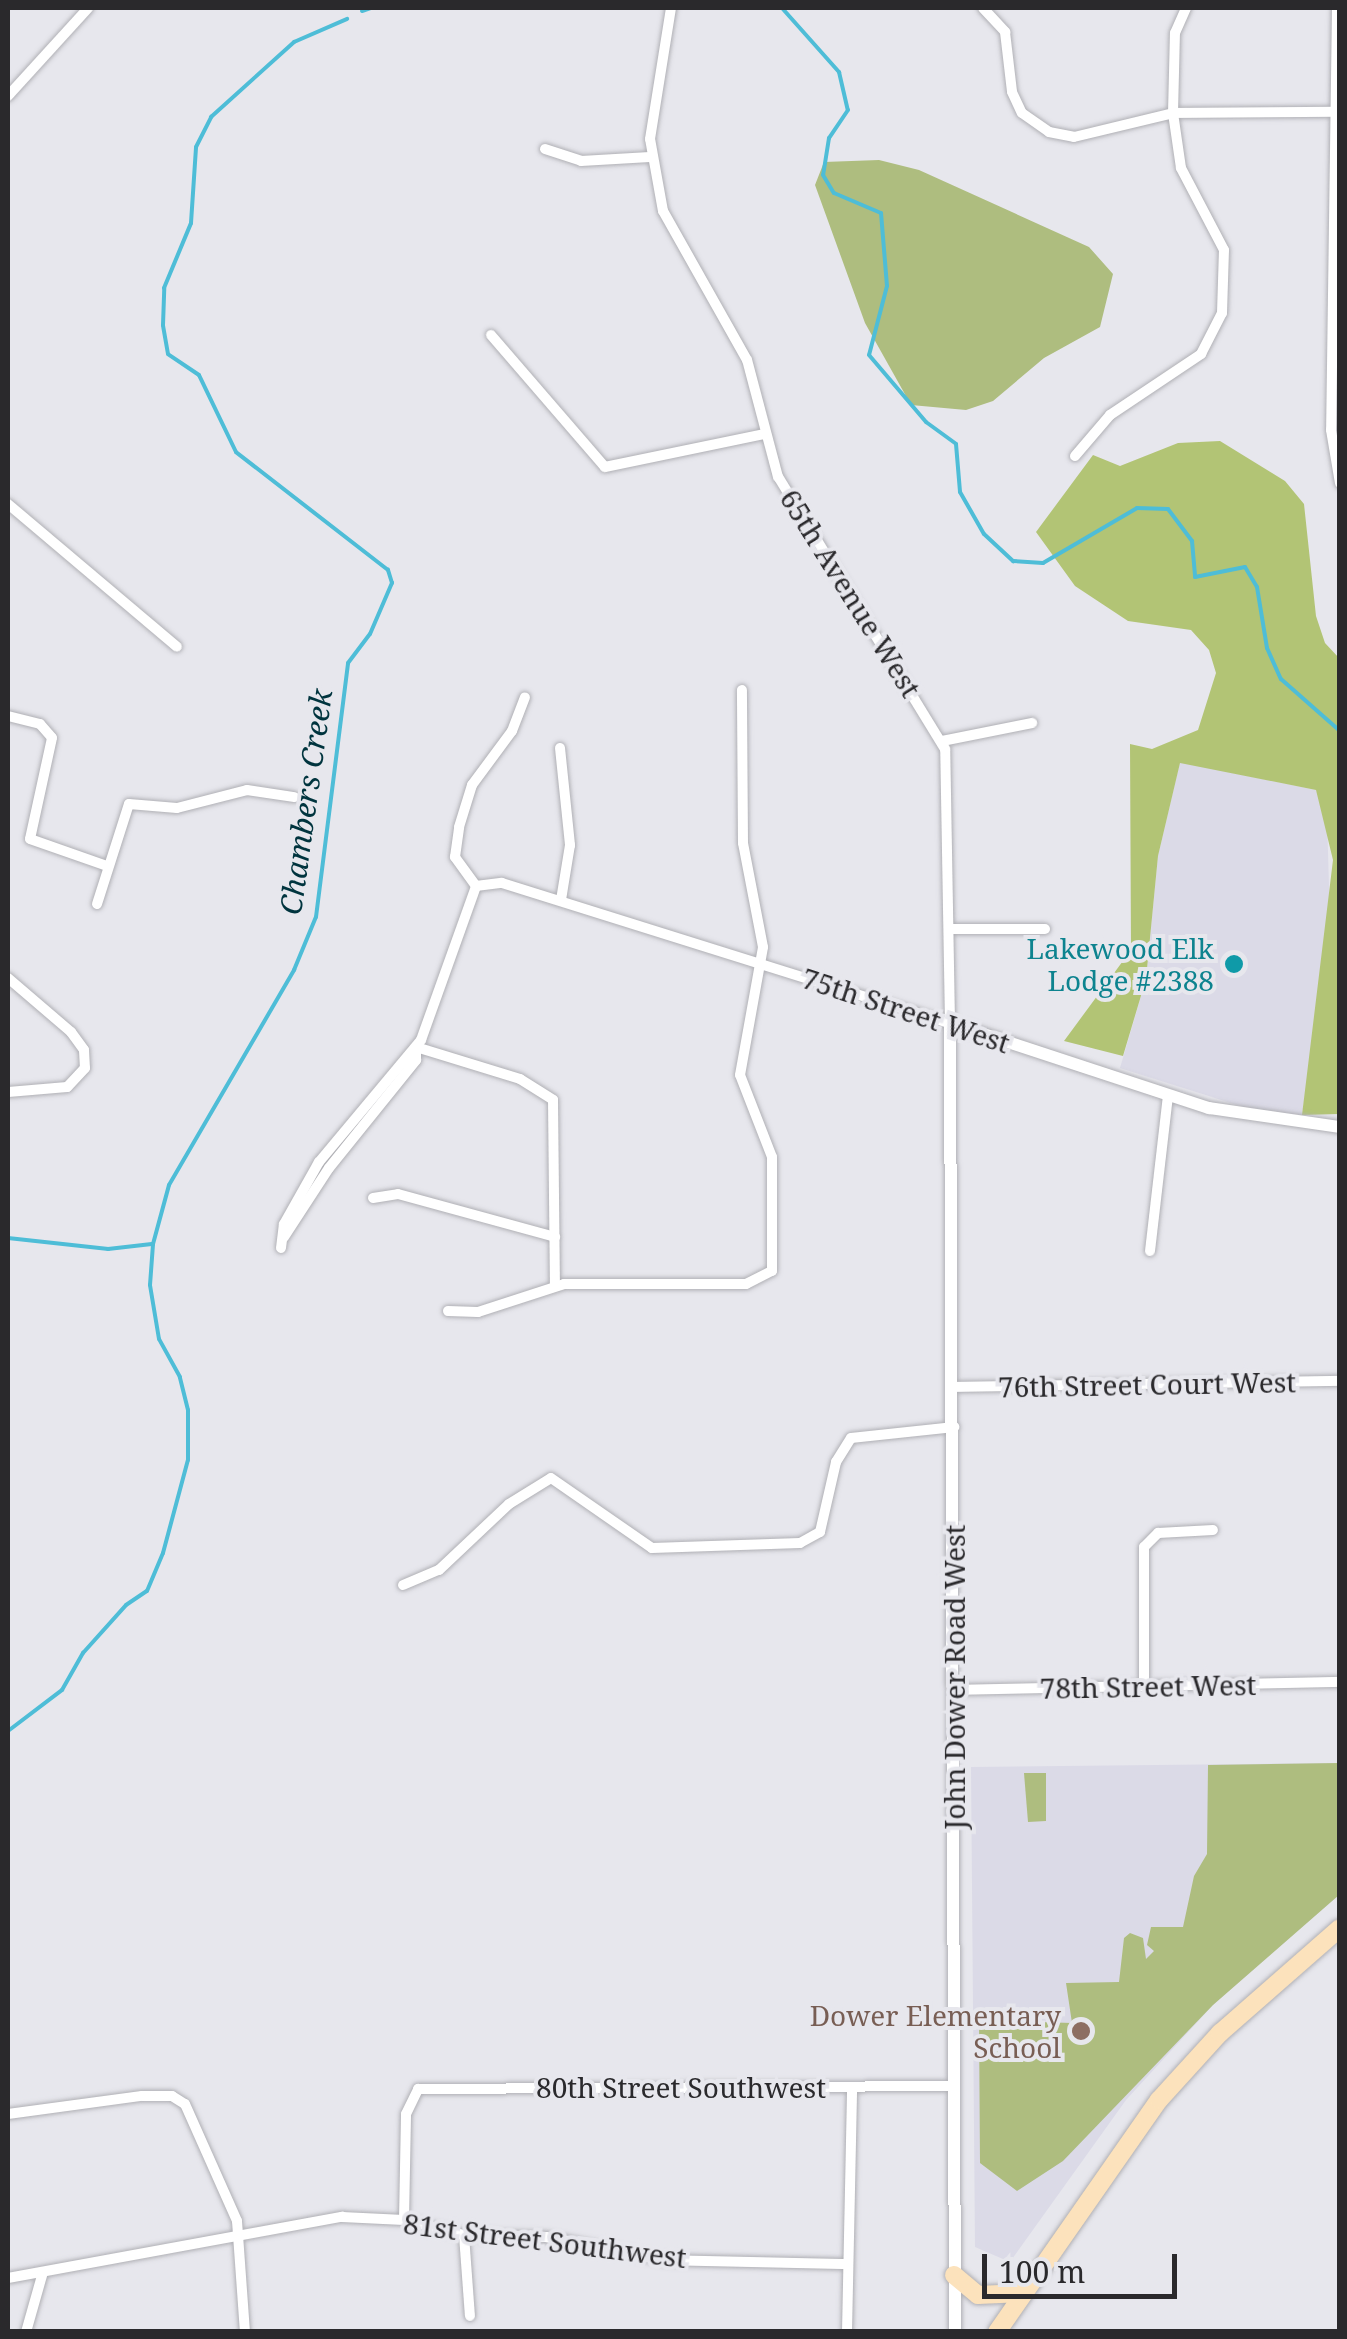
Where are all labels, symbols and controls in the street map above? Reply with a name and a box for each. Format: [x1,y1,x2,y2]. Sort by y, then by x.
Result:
street label: 65th Avenue West [774,483,928,703]
water label: Chambers Creek [272,687,340,917]
place label: Lakewood Elk Lodge #2388 [1027,931,1214,997]
marker: Lakewood Elk Lodge #2388 [1223,953,1245,975]
street label: 75th Street West [798,961,1014,1059]
street label: 76th Street Court West [998,1365,1296,1403]
street label: John Dower Road West [937,1524,971,1830]
street label: 78th Street West [1039,1667,1257,1705]
place label: Dower Elementary School [810,1998,1061,2064]
marker: Dower Elementary School [1070,2020,1092,2042]
street label: 80th Street Southwest [536,2070,826,2104]
street label: 81st Street Southwest [402,2206,688,2274]
scale bar [987,2234,1182,2296]
text: 100 m [999,2251,1085,2292]

